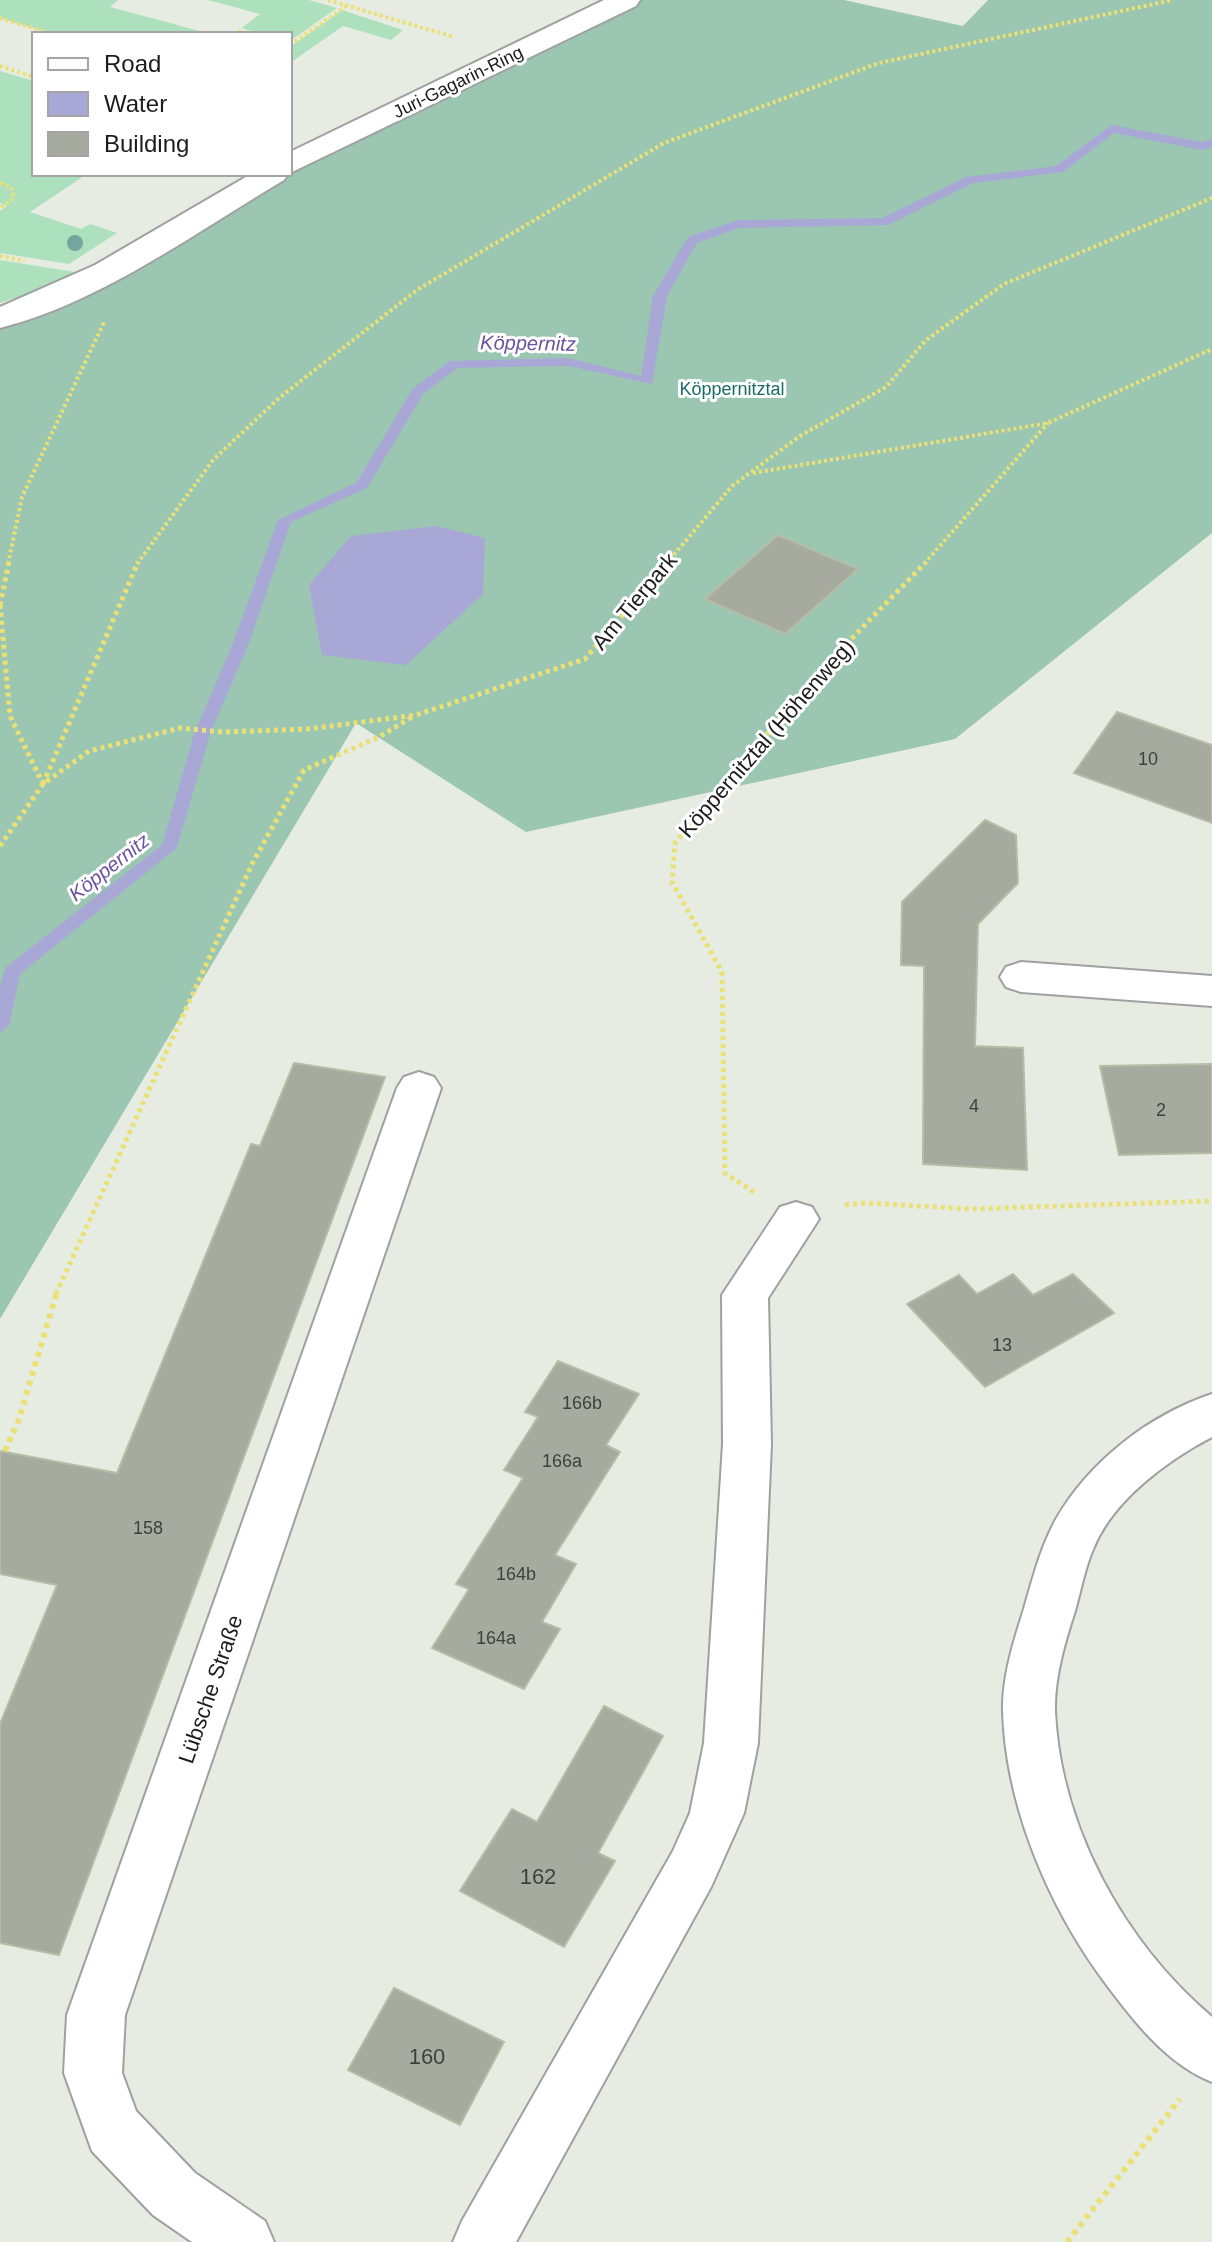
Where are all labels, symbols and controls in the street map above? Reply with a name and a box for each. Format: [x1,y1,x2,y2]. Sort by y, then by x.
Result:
legend [32,32,292,176]
street label: Juri-Gagarin-Ring [390,42,526,122]
text: Road [104,50,161,77]
text: Water [104,90,167,117]
text: Building [104,130,189,157]
water label: Köppernitz [480,331,576,355]
park label: Köppernitztal [679,379,785,399]
street label: Am Tierpark [587,547,683,655]
street label: Köppernitztal (Höhenweg) [674,634,859,843]
house number: 10 [1138,749,1158,769]
water label: Köppernitz [65,829,153,905]
house number: 4 [969,1096,979,1116]
house number: 2 [1156,1100,1166,1120]
house number: 13 [992,1335,1012,1355]
house number: 166b [562,1393,602,1413]
house number: 166a [542,1451,583,1471]
house number: 158 [133,1518,163,1538]
house number: 164b [496,1564,536,1584]
street label: Lübsche Straße [173,1612,248,1767]
house number: 164a [476,1628,517,1648]
house number: 162 [520,1864,556,1889]
house number: 160 [409,2044,445,2069]

